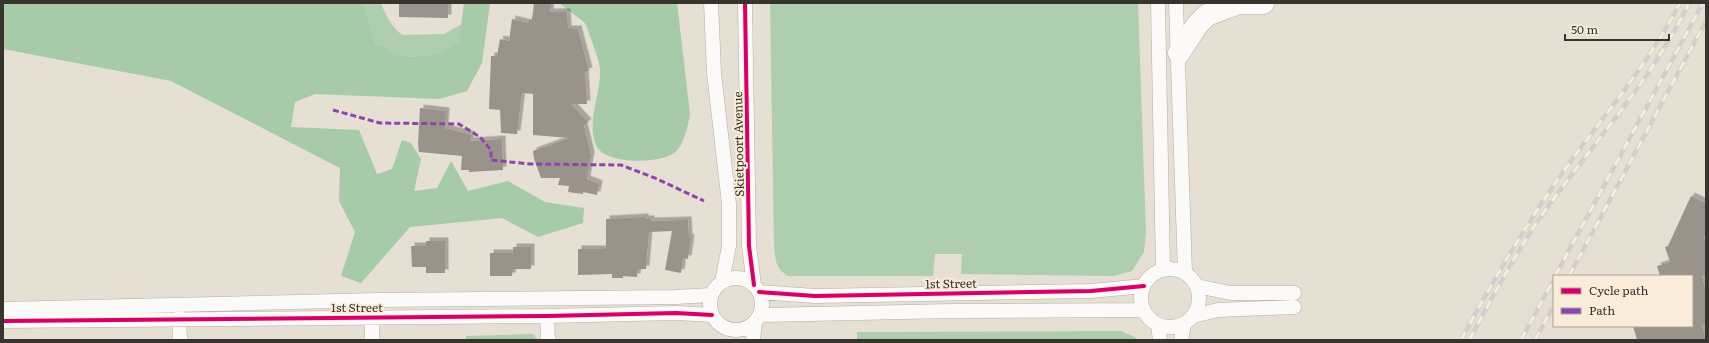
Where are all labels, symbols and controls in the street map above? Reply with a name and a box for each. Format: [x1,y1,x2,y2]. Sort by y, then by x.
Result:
scale bar [1565,16,1669,42]
text: 50 m [1571,20,1598,38]
street label: Skietpoort Avenue [728,91,748,197]
street label: 1st Street [925,274,977,292]
legend [1553,275,1693,327]
text: Cycle path [1589,281,1649,299]
street label: 1st Street [331,298,383,316]
text: Path [1589,301,1615,319]

